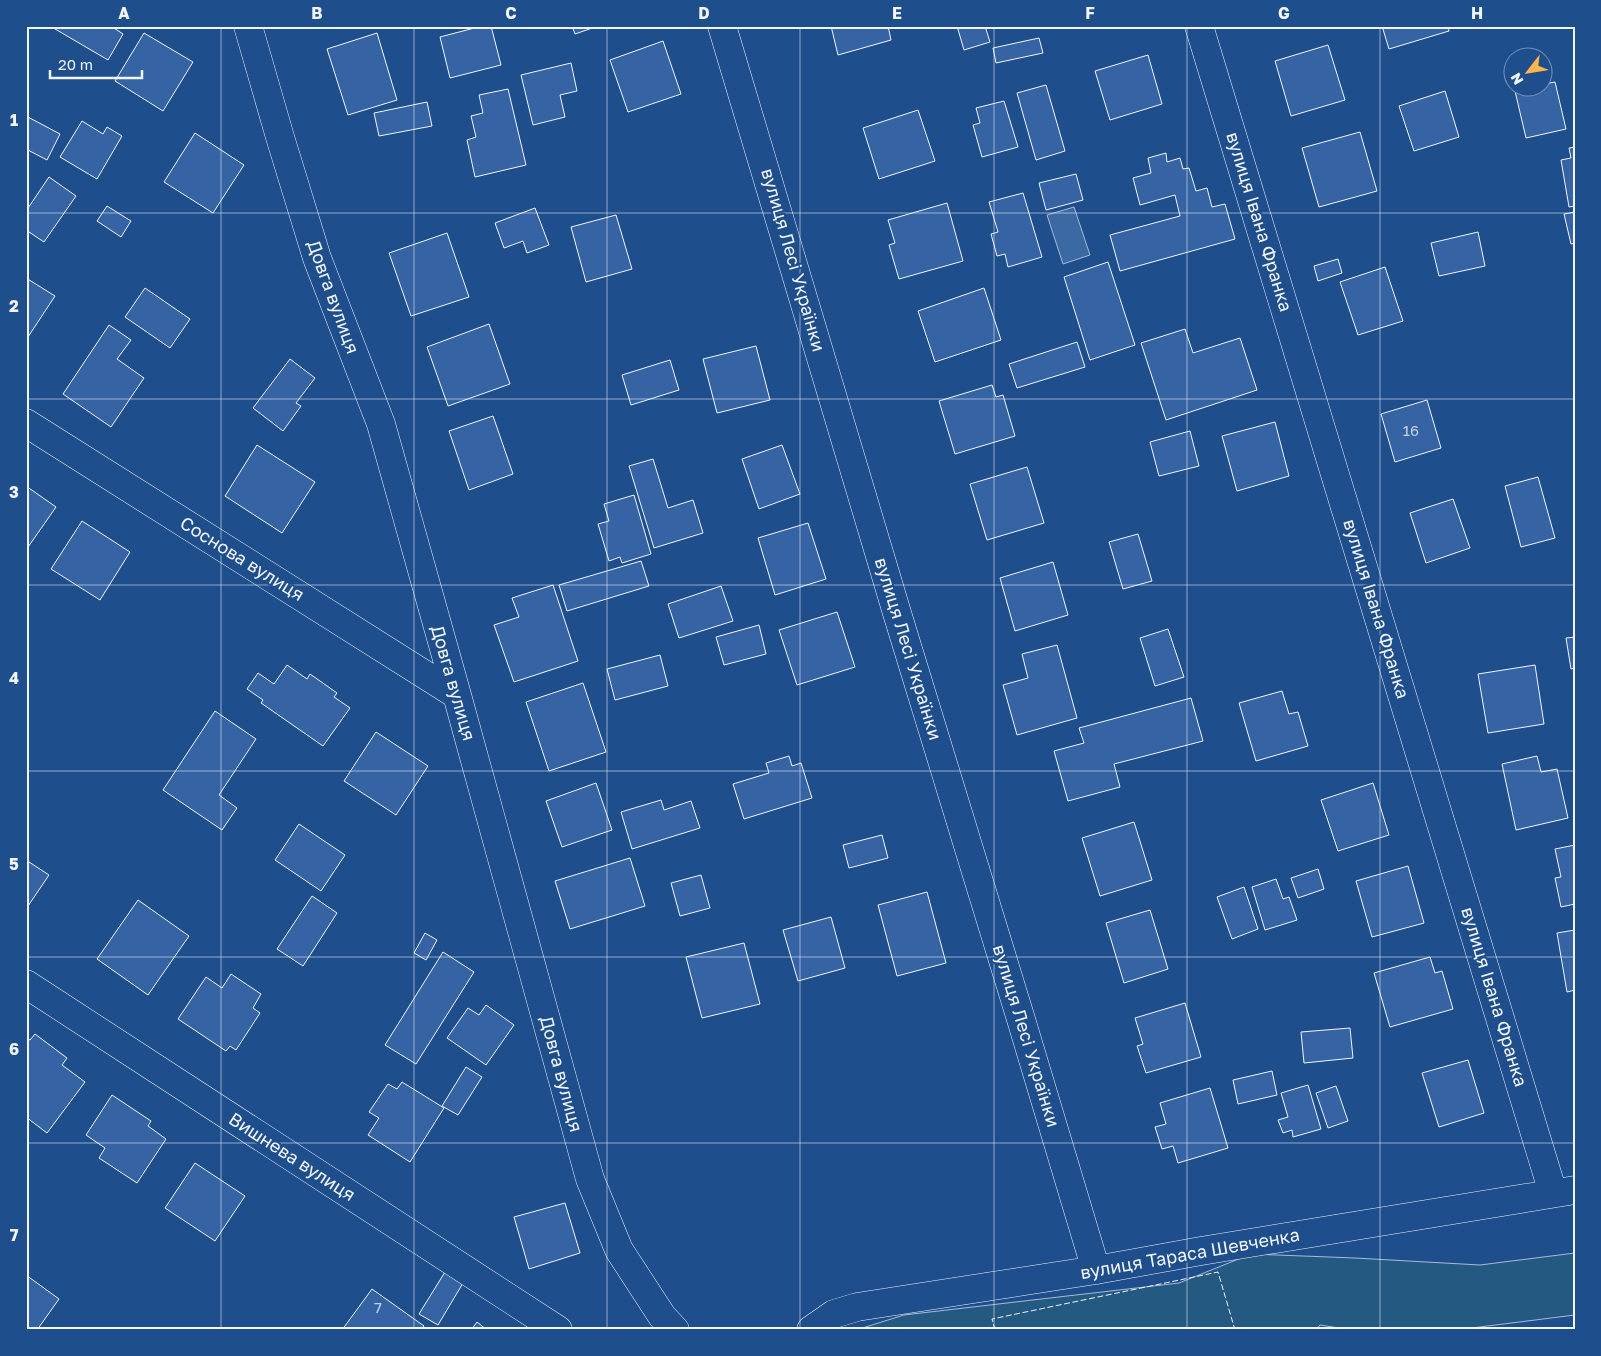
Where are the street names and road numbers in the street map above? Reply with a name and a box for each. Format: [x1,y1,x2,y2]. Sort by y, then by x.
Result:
street label: вулиця Івана Франка [1222,129,1298,314]
street label: вулиця Лесі Українки [757,166,831,354]
street label: Довга вулиця [303,237,365,356]
street label: Соснова вулиця [176,511,309,605]
street label: вулиця Івана Франка [1339,516,1415,701]
street label: вулиця Лесі Українки [871,555,947,743]
street label: Довга вулиця [427,622,481,743]
street label: вулиця Івана Франка [1457,904,1533,1089]
street label: вулиця Лесі Українки [989,942,1065,1130]
street label: Довга вулиця [536,1013,588,1134]
street label: Вишнева вулиця [225,1107,360,1205]
street label: вулиця Тараса Шевченка [1078,1223,1301,1283]

